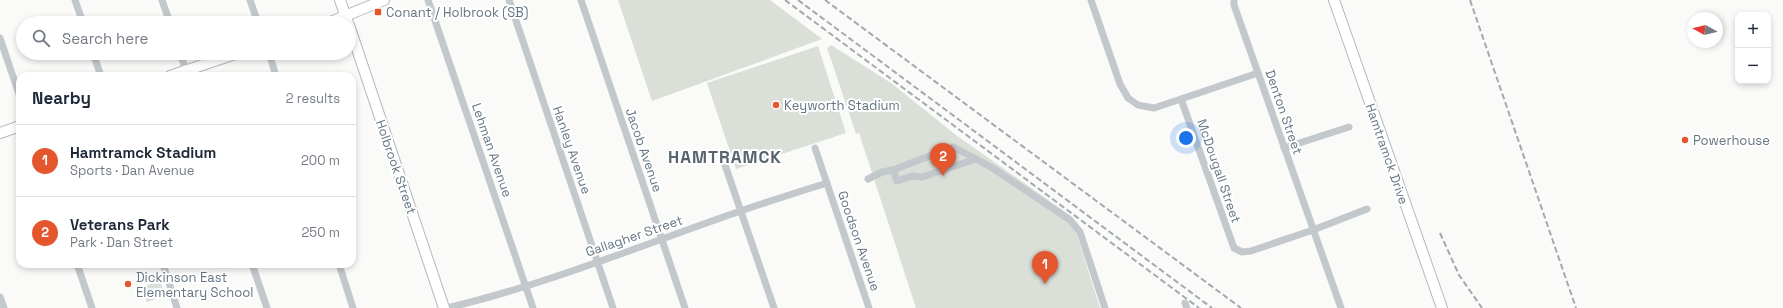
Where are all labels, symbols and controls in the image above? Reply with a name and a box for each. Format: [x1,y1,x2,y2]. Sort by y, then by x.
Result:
place label: Conant / Holbrook (SB) [386,4,529,21]
marker: Conant / Holbrook (SB) [373,7,383,17]
north arrow [1687,12,1723,48]
map controls [1735,12,1771,84]
button: + [1735,12,1771,48]
search box [16,16,356,60]
icon: search [30,27,52,49]
text: Search here [62,29,148,48]
button: − [1735,48,1771,84]
street label: Denton Street [1261,67,1307,157]
text: Nearby [32,87,91,109]
text: 2 results [286,90,340,107]
place label: Keyworth Stadium [784,97,900,114]
marker: Keyworth Stadium [771,100,781,110]
street label: Lehman Avenue [468,101,516,199]
street label: Hamtramck Drive [1362,101,1412,207]
street label: Hanley Avenue [549,104,595,196]
street label: Jacob Avenue [622,106,666,194]
street label: Holbrook Street [372,117,420,217]
street label: McDougall Street [1193,117,1245,225]
your location [1176,128,1196,148]
place label: Powerhouse [1693,132,1770,149]
marker: Powerhouse [1680,135,1690,145]
text: Hamtramck Stadium [70,143,216,162]
pin: 2 [930,143,956,176]
district label: HAMTRAMCK [668,146,782,168]
text: 1 [42,152,48,169]
text: 200 m [301,152,340,169]
text: Sports · Dan Avenue [70,162,194,179]
street label: Goodson Avenue [834,189,884,293]
street label: Gallagher Street [583,211,685,261]
text: Veterans Park [70,215,170,234]
text: 2 [41,224,49,241]
text: 250 m [302,224,340,241]
text: Park · Dan Street [70,234,173,251]
pin: 1 [1032,251,1058,284]
place label: Dickinson East Elementary School [136,269,253,301]
marker: Dickinson East Elementary School [123,279,133,289]

